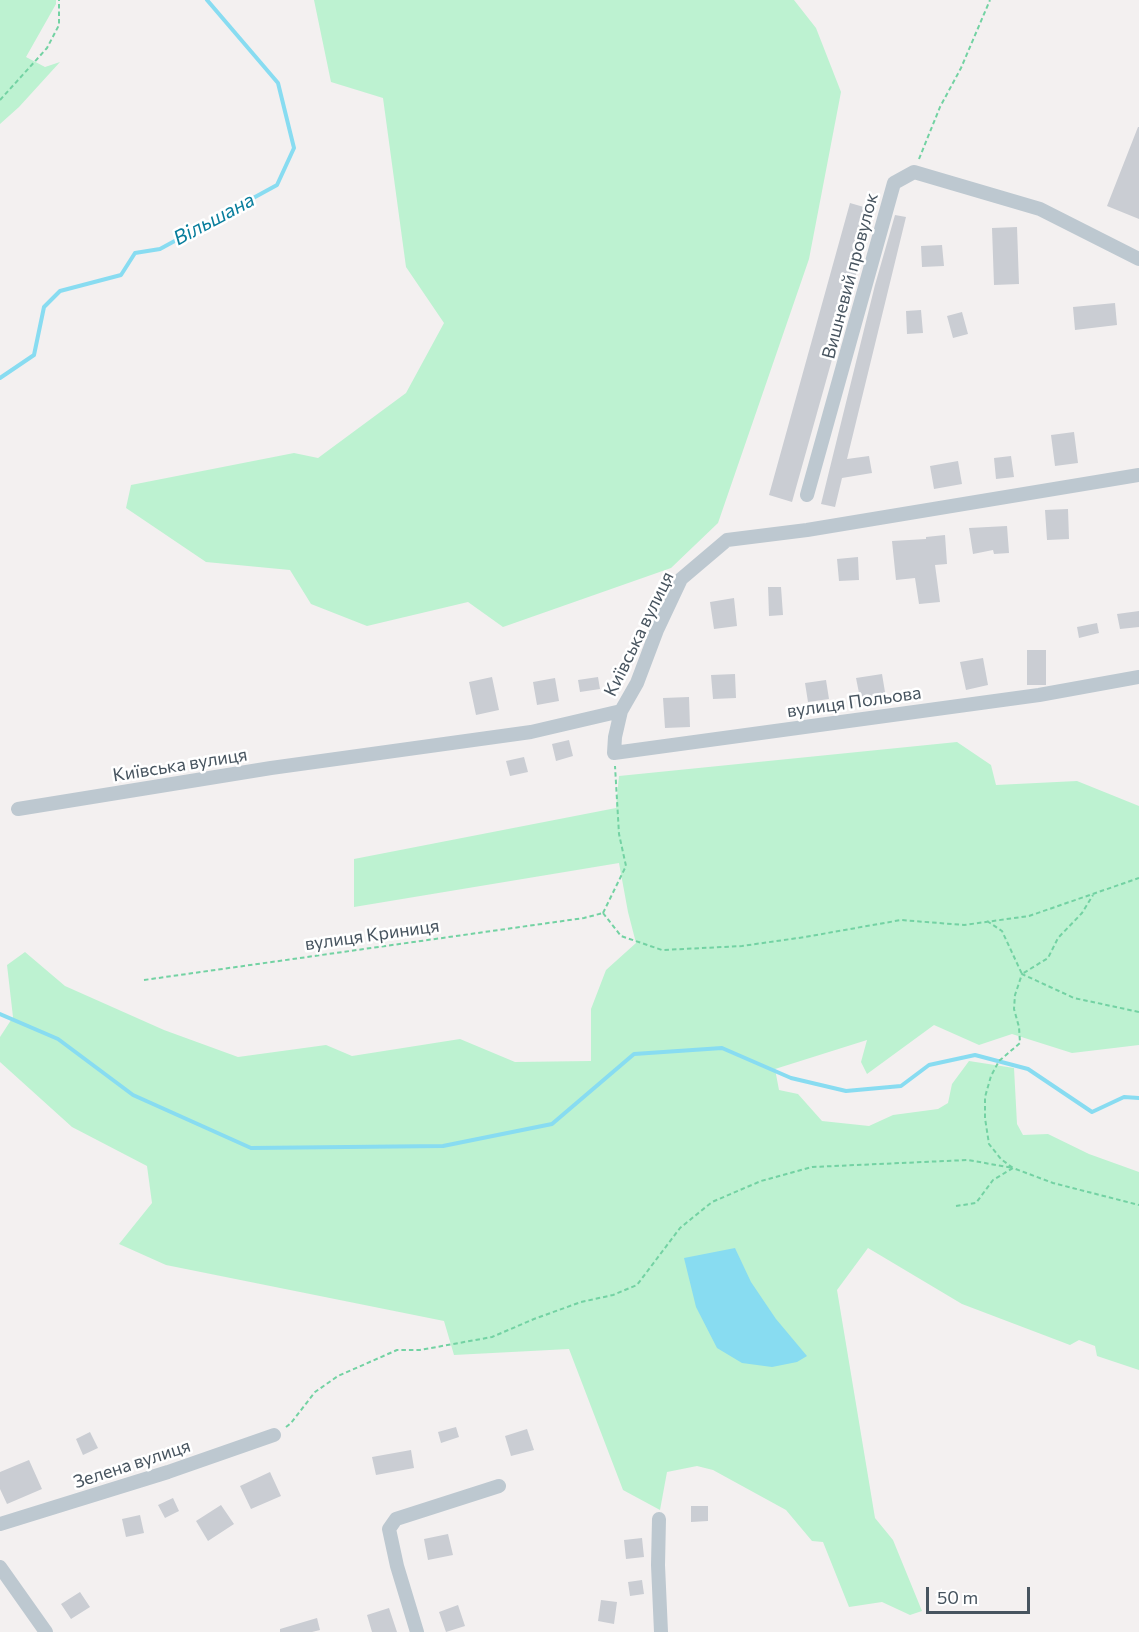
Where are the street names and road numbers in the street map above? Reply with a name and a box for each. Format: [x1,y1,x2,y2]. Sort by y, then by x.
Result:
street label: Вишневий провулок [817,191,883,361]
street label: Київська вулиця [599,568,679,700]
street label: вулиця Польова [785,682,923,722]
street label: Київська вулиця [111,744,249,786]
street label: вулиця Криниця [303,915,441,955]
street label: Зелена вулиця [71,1435,193,1493]

